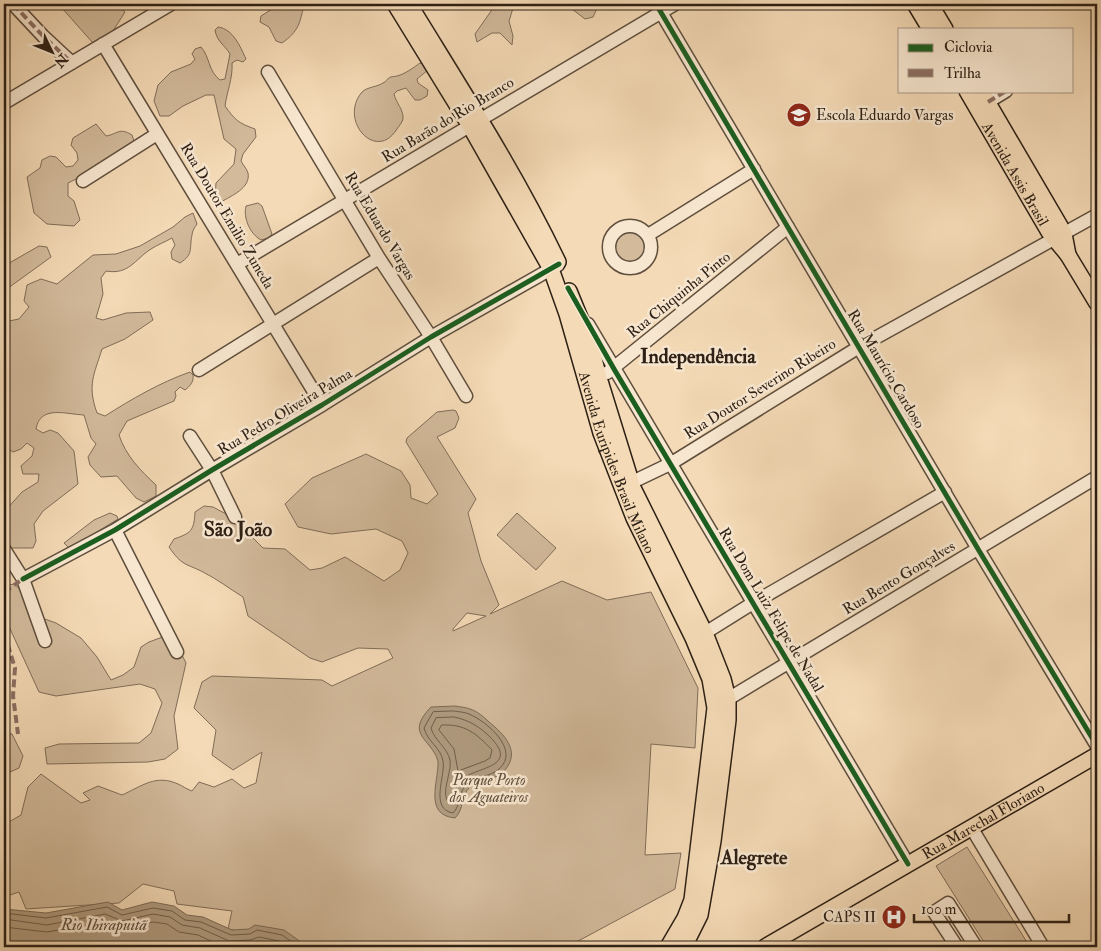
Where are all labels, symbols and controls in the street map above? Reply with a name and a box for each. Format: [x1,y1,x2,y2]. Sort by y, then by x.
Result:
north arrow [28,28,78,78]
legend [898,28,1074,92]
text: Ciclovia [944,38,993,57]
text: N [50,49,72,71]
text: Trilha [944,64,982,83]
street label: Rua Barão do Rio Branco [378,73,518,167]
school or university icon: Escola Eduardo Vargas [786,102,812,128]
place label: Escola Eduardo Vargas [816,106,953,125]
street label: Avenida Assis Brasil [977,118,1053,229]
street label: Rua Doutor Emilio Zuneda [176,140,279,293]
street label: Rua Eduardo Vargas [340,168,420,284]
street label: Rua Chiquinha Pinto [624,248,734,342]
street label: Rua Maurício Cardoso [843,306,929,432]
street label: Rua Doutor Severino Ribeiro [681,334,839,444]
district label: Independência [640,344,756,370]
street label: Rua Pedro Oliveira Palma [214,364,356,460]
street label: Avenida Euripides Brasil Milano [574,368,659,557]
district label: São João [204,517,273,542]
street label: Rua Dom Luiz Felipe de Nadal [713,524,828,696]
street label: Rua Bento Gonçalves [839,537,959,619]
park label: Parque Porto dos Aguateiros [449,771,529,807]
street label: Rua Marechal Floriano [918,778,1048,864]
district label: Alegrete [720,845,788,871]
scale bar [914,891,1068,923]
text: 100 m [921,900,957,919]
hospital icon: CAPS II [881,904,907,930]
place label: CAPS II [823,908,876,927]
water label: Rio Ibirapuitã [60,915,149,935]

